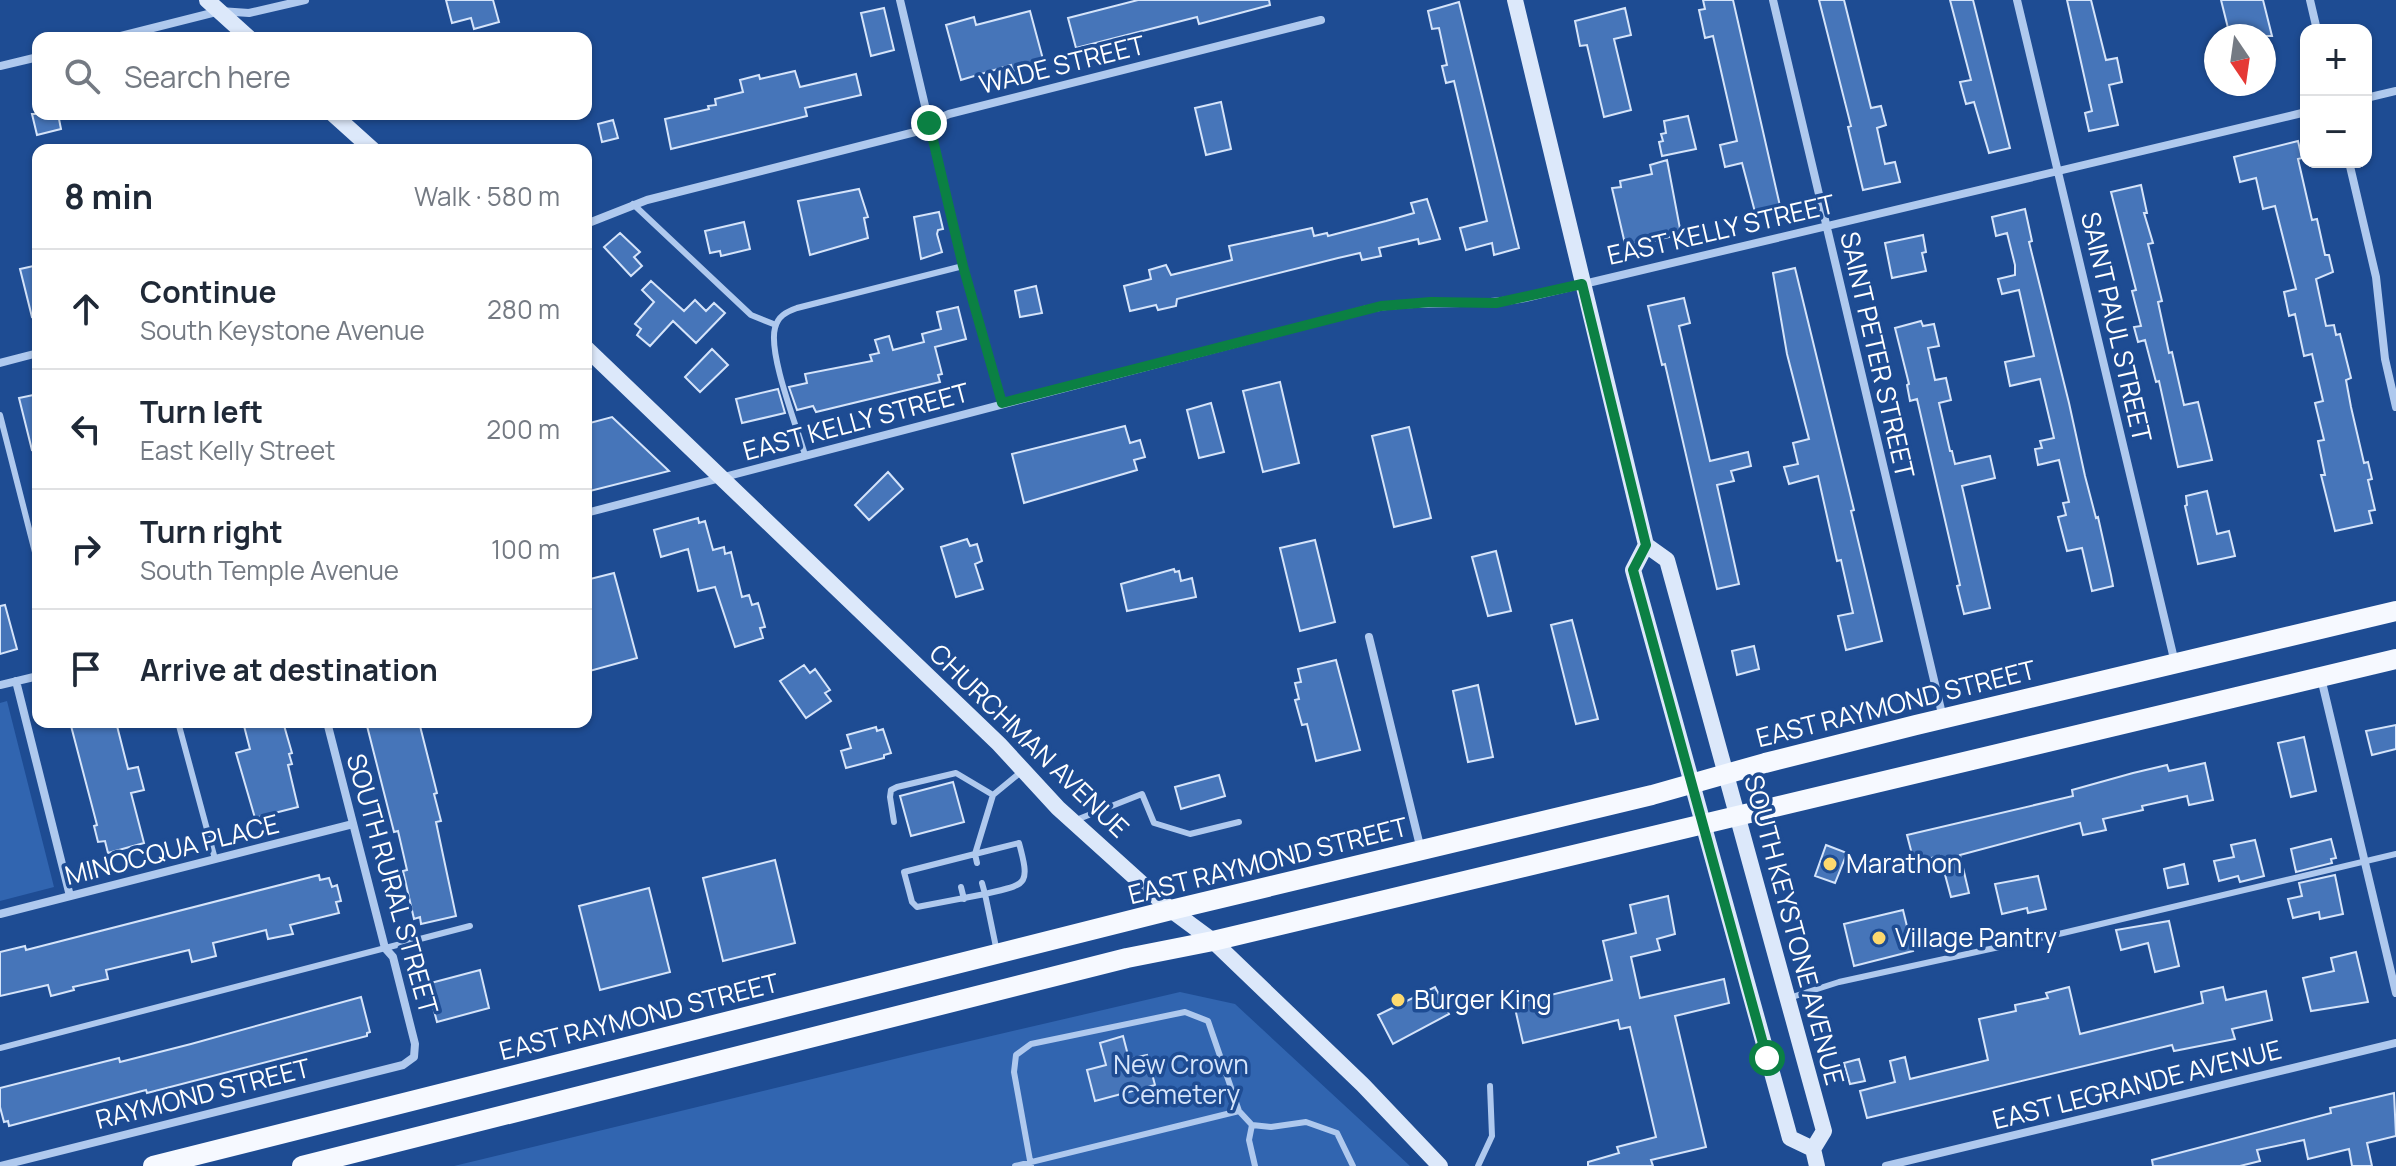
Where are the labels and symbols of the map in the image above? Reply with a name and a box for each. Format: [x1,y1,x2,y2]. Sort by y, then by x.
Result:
north arrow [2204,24,2276,96]
street label: WADE STREET [975,26,1149,102]
route end [911,105,947,141]
street label: EAST KELLY STREET [1603,185,1839,273]
street label: SAINT PAUL STREET [2073,208,2161,446]
street label: SAINT PETER STREET [1832,228,1924,482]
street label: EAST KELLY STREET [739,373,973,469]
street label: CHURCHMAN AVENUE [922,635,1137,845]
street label: EAST RAYMOND STREET [1752,651,2040,755]
street label: SOUTH RURAL STREET [339,749,448,1019]
street label: SOUTH KEYSTONE AVENUE [1736,771,1854,1089]
street label: MINOCQUA PLACE [61,805,283,893]
street label: EAST RAYMOND STREET [1124,808,1412,912]
place label: Marathon [1846,845,1962,881]
marker: Marathon [1821,855,1839,873]
place label: Village Pantry [1895,919,2057,955]
marker: Village Pantry [1870,929,1888,947]
street label: EAST RAYMOND STREET [495,964,783,1068]
place label: Burger King [1414,981,1552,1017]
marker: Burger King [1389,991,1407,1009]
street label: EAST LEGRANDE AVENUE [1989,1031,2285,1137]
route start [1749,1040,1785,1076]
park label: New Crown Cemetery [1113,1046,1249,1112]
street label: RAYMOND STREET [92,1049,314,1137]

